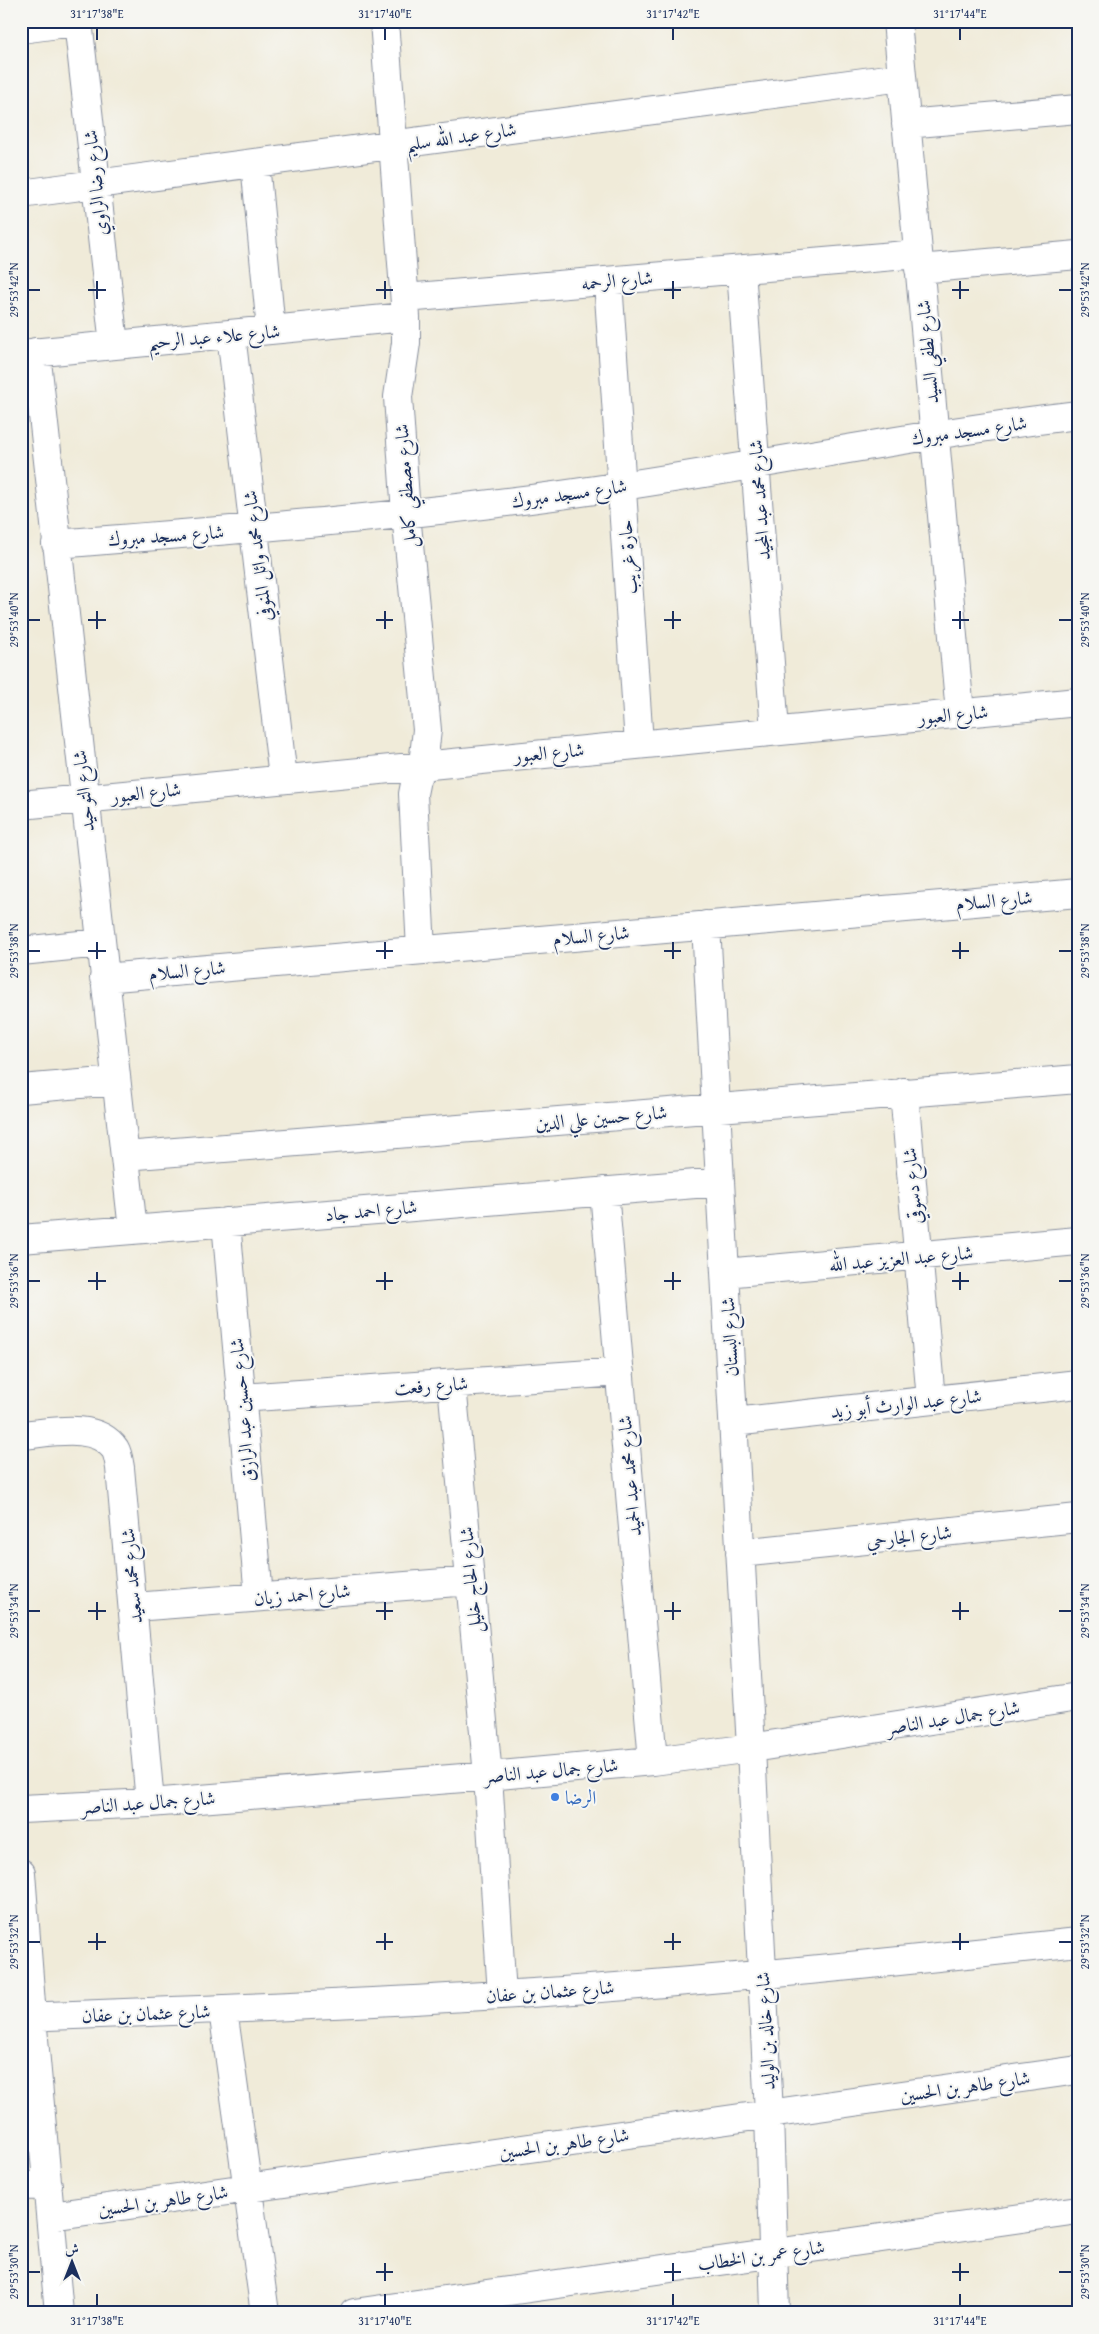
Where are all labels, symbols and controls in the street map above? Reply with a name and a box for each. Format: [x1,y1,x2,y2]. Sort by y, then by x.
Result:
text: 31°17'38"E [70,5,124,22]
text: 31°17'40"E [358,5,412,22]
text: 31°17'42"E [646,5,700,22]
text: 31°17'44"E [933,5,987,22]
street label: شارع عبد الله سليم [404,114,519,164]
street label: شارع رضا الراوي [76,128,116,237]
text: 29°53'42"N [5,262,22,318]
text: 29°53'42"N [1076,262,1093,318]
street label: شارع الرحمه [580,263,654,299]
street label: شارع لطفي السيد [909,298,950,405]
street label: شارع علاء عبد الرحيم [147,316,282,362]
street label: شارع مسجد مبروك [909,408,1029,454]
street label: شارع مصطفي كامل [387,423,428,549]
street label: شارع محمد عبد المجيد [741,439,779,561]
street label: شارع مسجد مبروك [509,471,629,517]
street label: شارع محمد وائل المنوفي [235,489,281,623]
street label: شارع مسجد مبروك [107,517,225,555]
street label: حارة غريب [610,519,644,595]
text: 29°53'40"N [5,592,22,648]
text: 29°53'40"N [1076,592,1093,648]
street label: شارع العبور [915,697,989,733]
street label: شارع العبور [511,735,585,771]
street label: شارع التوحيد [65,749,103,833]
street label: شارع العبور [108,774,183,812]
street label: شارع السلام [954,883,1034,920]
street label: شارع السلام [551,918,631,955]
text: 29°53'38"N [5,923,22,979]
text: 29°53'38"N [1076,923,1093,979]
street label: شارع السلام [147,953,227,990]
street label: شارع حسين علي الدين [534,1097,669,1142]
street label: شارع دسوقي [895,1146,931,1225]
street label: شارع احمد جاد [324,1192,419,1230]
street label: شارع عبد العزيز عبد الله [828,1238,974,1280]
text: 29°53'36"N [5,1253,22,1309]
text: 29°53'36"N [1076,1253,1093,1309]
street label: شارع البستان [713,1296,747,1378]
street label: شارع حسين عبد الرازق [222,1337,264,1483]
street label: شارع رفعت [393,1368,469,1404]
street label: شارع عبد الوارث أبو زيد [829,1381,983,1427]
street label: شارع محمد عبد الحميد [610,1414,650,1538]
street label: شارع الجارحي [865,1518,953,1556]
street label: شارع الحاج خليل [451,1525,493,1634]
street label: شارع محمد سعيد [113,1527,151,1625]
street label: شارع احمد زيان [252,1576,352,1614]
text: 29°53'34"N [5,1583,22,1639]
text: 29°53'34"N [1076,1583,1093,1639]
street label: شارع جمال عبد الناصر [882,1693,1022,1744]
street label: شارع جمال عبد الناصر [481,1750,620,1792]
street label: شارع جمال عبد الناصر [78,1783,216,1823]
place label: الرضا [565,1783,596,1811]
marker: الرضا [549,1791,561,1803]
text: 29°53'32"N [5,1914,22,1970]
text: 29°53'32"N [1076,1914,1093,1970]
street label: شارع خالد بن الوليد [748,1971,784,2091]
street label: شارع عثمان بن عفان [485,1973,615,2011]
street label: شارع عثمان بن عفان [81,1997,211,2031]
street label: شارع طاهر بن الحسين [898,2063,1032,2111]
street label: شارع طاهر بن الحسين [497,2120,631,2168]
street label: شارع طاهر بن الحسين [96,2177,230,2225]
street label: شارع عمر بن الخطاب [696,2232,827,2280]
north arrow [48,2236,98,2286]
text: ش [65,2239,79,2259]
text: 29°53'30"N [5,2244,22,2300]
text: 29°53'30"N [1076,2244,1093,2300]
text: 31°17'38"E [70,2312,124,2329]
text: 31°17'40"E [358,2312,412,2329]
text: 31°17'42"E [646,2312,700,2329]
text: 31°17'44"E [933,2312,987,2329]

